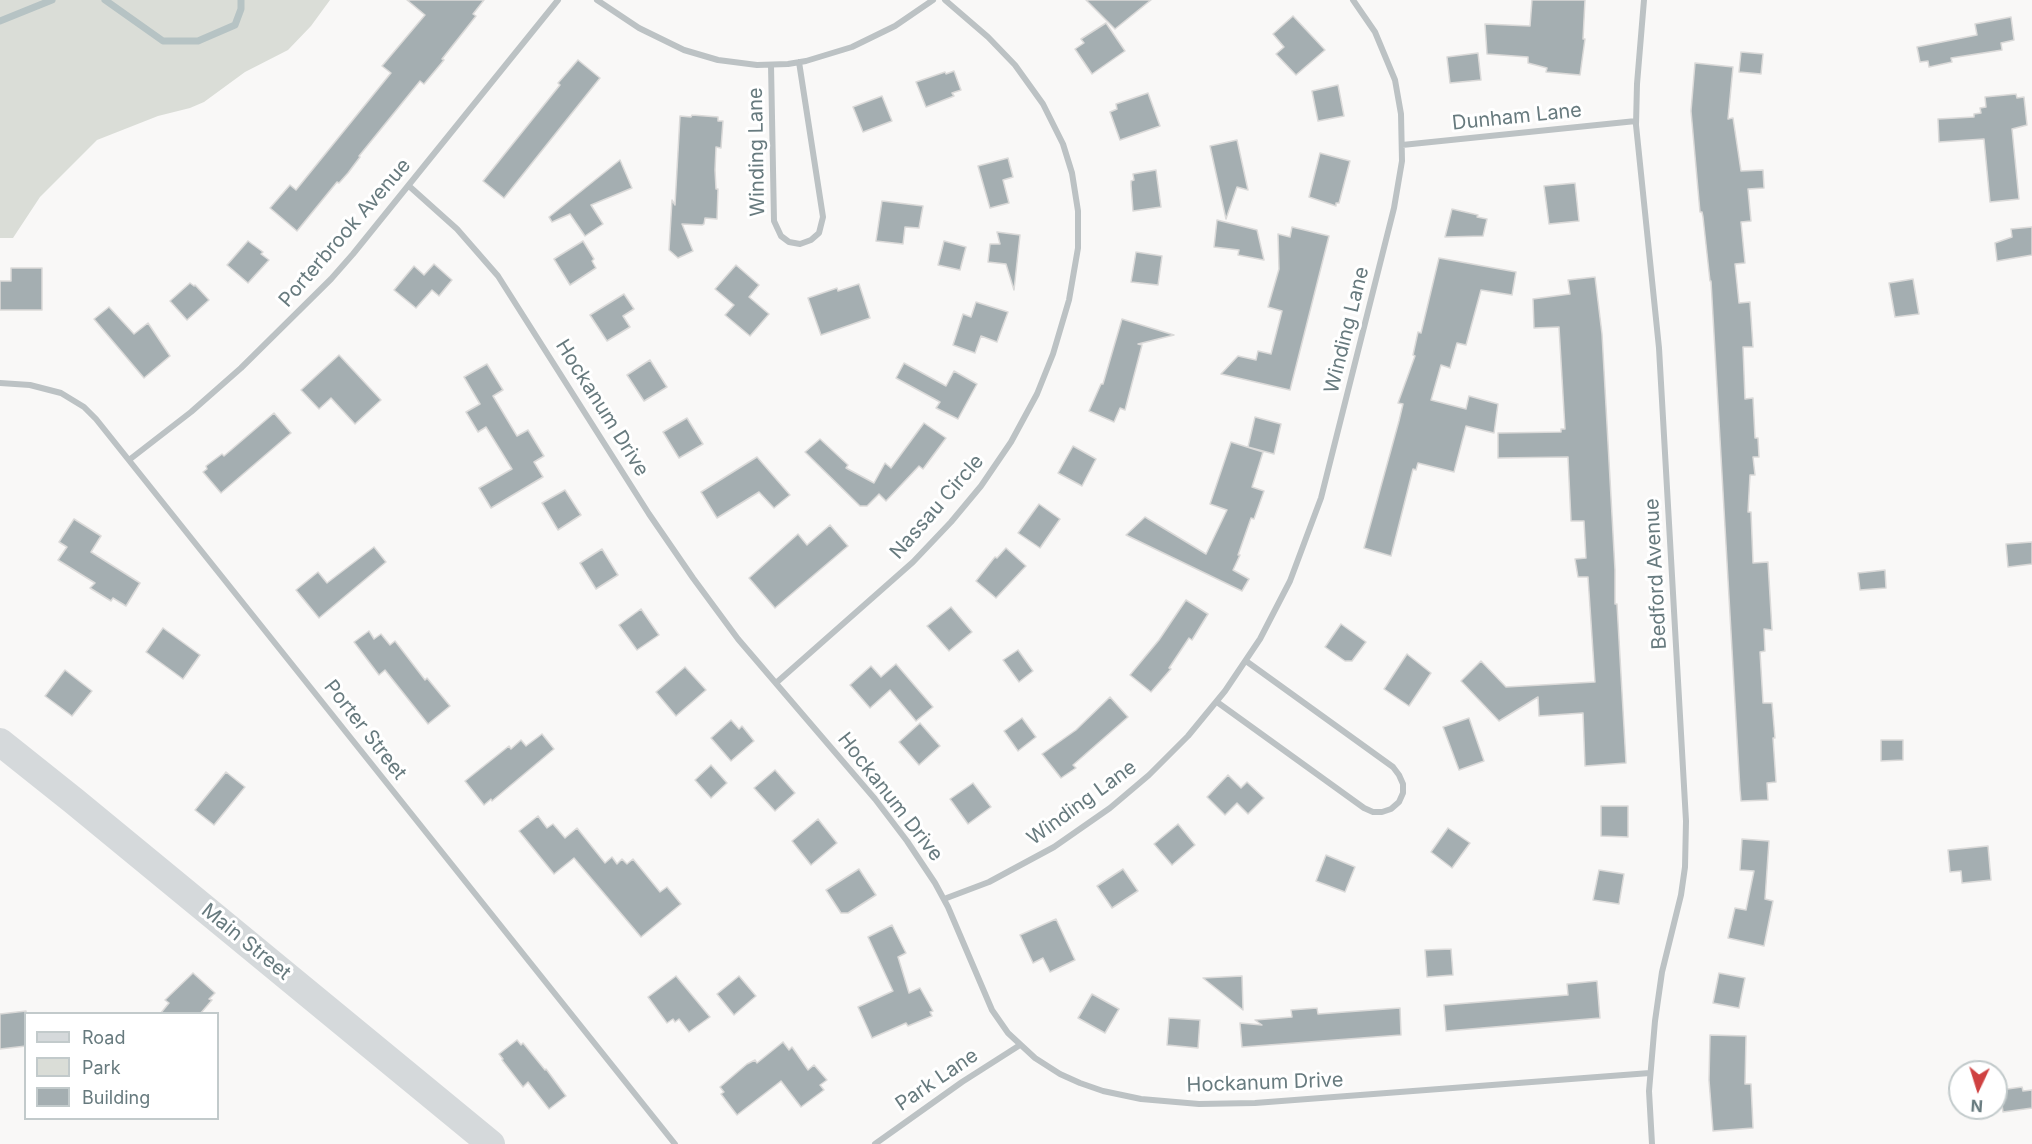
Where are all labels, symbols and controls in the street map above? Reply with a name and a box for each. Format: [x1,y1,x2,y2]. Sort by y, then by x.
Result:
street label: Winding Lane [744,87,770,217]
street label: Dunham Lane [1451,98,1583,136]
street label: Porterbrook Avenue [274,154,416,312]
street label: Winding Lane [1320,264,1374,396]
street label: Hockanum Drive [550,335,654,481]
street label: Nassau Circle [885,450,989,564]
street label: Bedford Avenue [1640,498,1672,650]
street label: Porter Street [319,675,411,785]
street label: Hockanum Drive [832,728,948,866]
street label: Winding Lane [1023,755,1141,851]
street label: Main Street [196,899,296,985]
legend [24,1012,219,1120]
text: Road [82,1027,125,1048]
street label: Park Lane [891,1044,983,1116]
text: Park [82,1057,121,1078]
north arrow [1948,1060,2008,1120]
street label: Hockanum Drive [1186,1068,1344,1098]
text: Building [82,1087,150,1108]
text: N [1970,1096,1984,1116]

